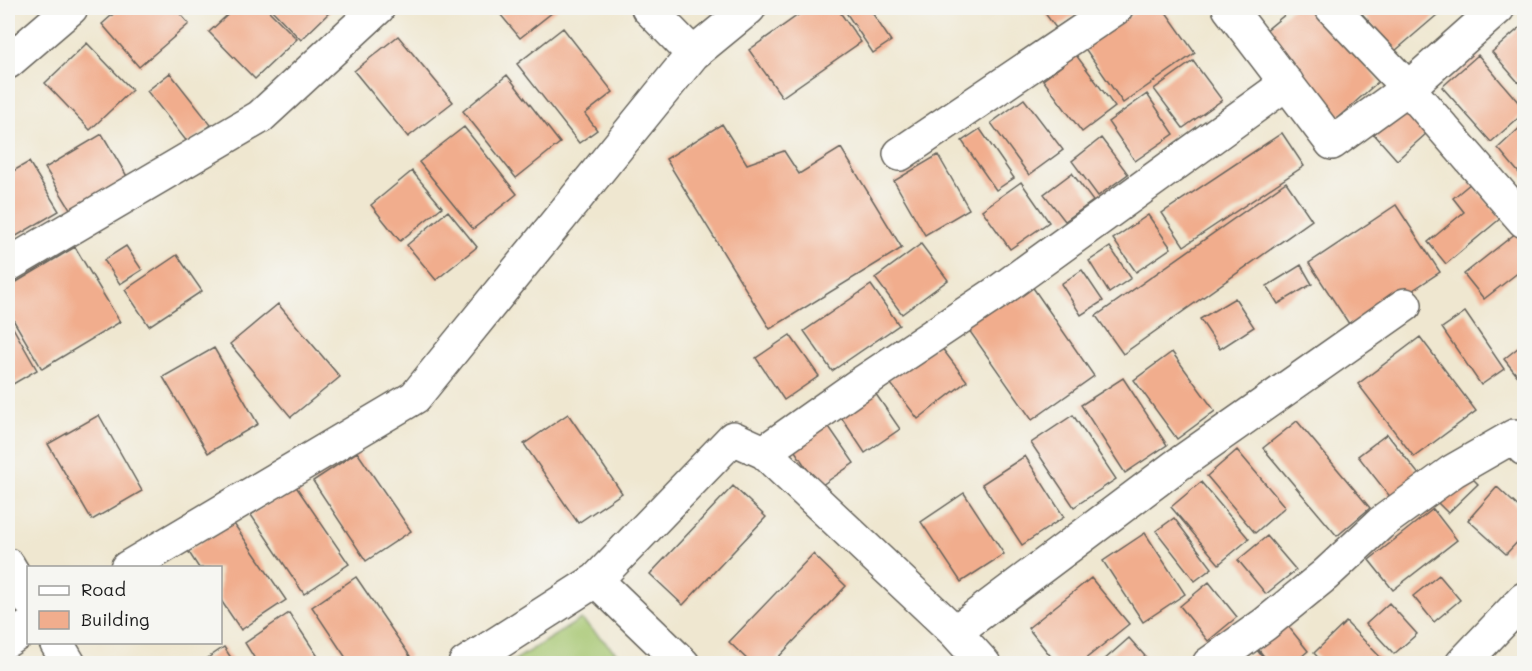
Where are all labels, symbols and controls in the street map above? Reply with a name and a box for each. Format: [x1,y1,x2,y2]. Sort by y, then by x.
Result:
legend [27,566,222,644]
text: Road [81,577,126,601]
text: Building [81,607,149,631]

